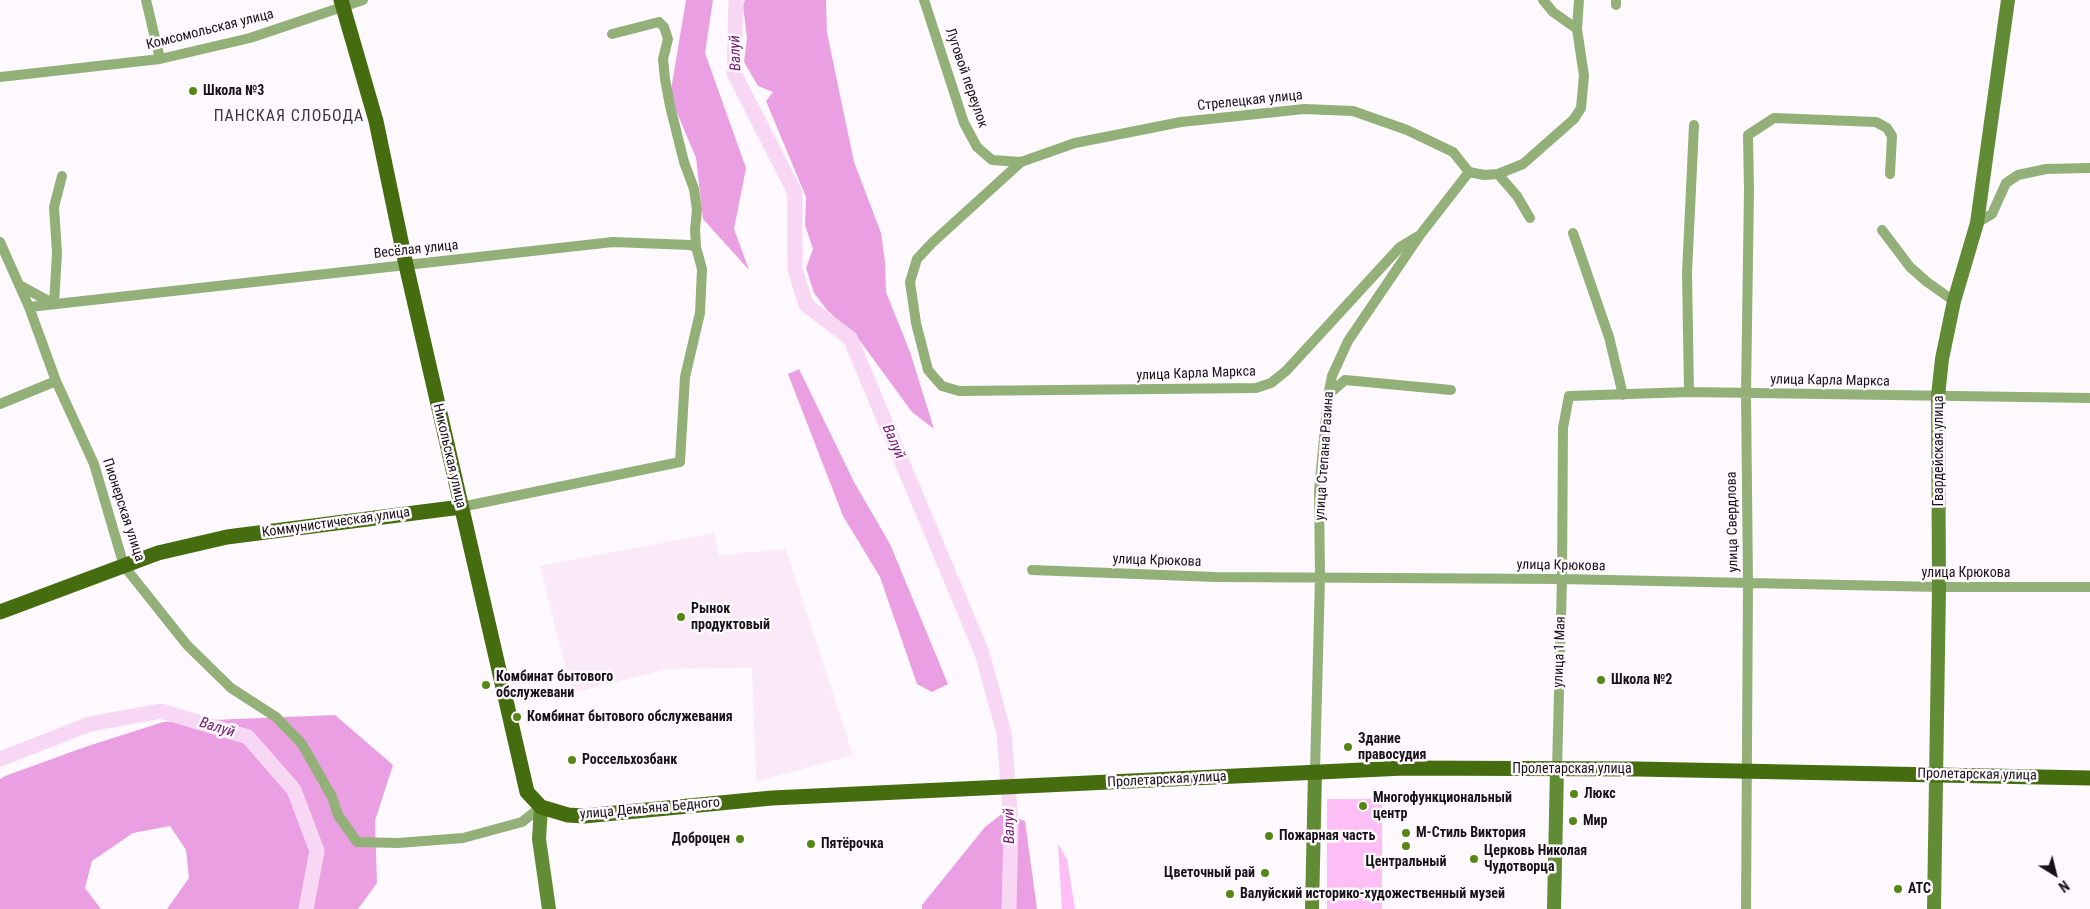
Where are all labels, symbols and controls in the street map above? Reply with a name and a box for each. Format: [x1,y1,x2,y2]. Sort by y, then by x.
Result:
street label: Комсомольская улица [145,6,275,54]
street label: Луговой переулок [941,26,991,130]
water label: Валуй [726,35,746,71]
place label: Школа №3 [203,83,264,99]
marker: Школа №3 [187,85,199,97]
street label: Стрелецкая улица [1197,87,1303,115]
district label: ПАНСКАЯ СЛОБОДА [212,107,366,127]
street label: Весёлая улица [373,237,459,263]
street label: улица Карла Маркса [1136,364,1256,384]
street label: улица Карла Маркса [1770,372,1890,390]
street label: улица Степана Разина [1312,391,1338,521]
street label: Гвардейская улица [1931,395,1947,507]
street label: Никольская улица [429,402,469,510]
water label: Валуй [878,422,908,462]
street label: Пионерская улица [98,456,148,564]
street label: улица Свердлова [1724,471,1742,573]
street label: Коммунистическая улица [261,504,411,542]
street label: улица Крюкова [1112,551,1202,571]
street label: улица Крюкова [1516,557,1606,575]
street label: улица Крюкова [1922,565,2010,581]
place label: Рынок продуктовый [691,601,770,634]
marker: Рынок продуктовый [675,611,687,623]
street label: улица 1 Мая [1550,616,1570,688]
place label: Комбинат бытового обслужевани [496,669,613,702]
place label: Школа №2 [1611,672,1672,688]
marker: Школа №2 [1595,674,1607,686]
marker: Комбинат бытового обслужевани [480,679,492,691]
place label: Комбинат бытового обслужевания [527,709,733,725]
marker: Комбинат бытового обслужевания [511,711,523,723]
water label: Валуй [197,714,237,742]
place label: Здание правосудия [1358,731,1426,764]
marker: Здание правосудия [1342,741,1354,753]
place label: Россельхозбанк [582,752,677,768]
marker: Россельхозбанк [566,754,578,766]
street label: Пролетарская улица [1512,761,1632,777]
street label: Пролетарская улица [1917,766,2037,784]
street label: Пролетарская улица [1107,768,1227,792]
place label: Люкс [1584,786,1616,802]
marker: Люкс [1568,788,1580,800]
place label: Многофункциональный центр [1373,790,1512,822]
street label: улица Демьяна Бедного [579,795,721,823]
marker: Многофункциональный центр [1357,800,1369,812]
water label: Валуй [1001,808,1019,844]
place label: Мир [1583,813,1608,829]
marker: Мир [1567,815,1579,827]
place label: М-Стиль Виктория [1416,825,1526,841]
marker: М-Стиль Виктория [1400,827,1412,839]
place label: Пожарная часть [1279,828,1375,844]
marker: Пожарная часть [1263,830,1275,842]
place label: Доброцен [672,831,730,847]
marker: Доброцен [734,833,746,845]
place label: Пятёрочка [821,836,884,852]
marker: Пятёрочка [805,838,817,850]
marker: Центральный [1400,840,1412,852]
place label: Церковь Николая Чудотворца [1484,843,1587,876]
north arrow [2030,849,2080,899]
marker: Церковь Николая Чудотворца [1468,853,1480,865]
place label: Центральный [1365,854,1447,870]
place label: Цветочный рай [1164,865,1255,881]
marker: Цветочный рай [1259,867,1271,879]
text: N [2056,877,2072,895]
place label: АТС [1908,881,1931,897]
marker: АТС [1892,883,1904,895]
place label: Валуйский историко-художественный музей [1240,886,1505,902]
marker: Валуйский историко-художественный музей [1224,888,1236,900]

